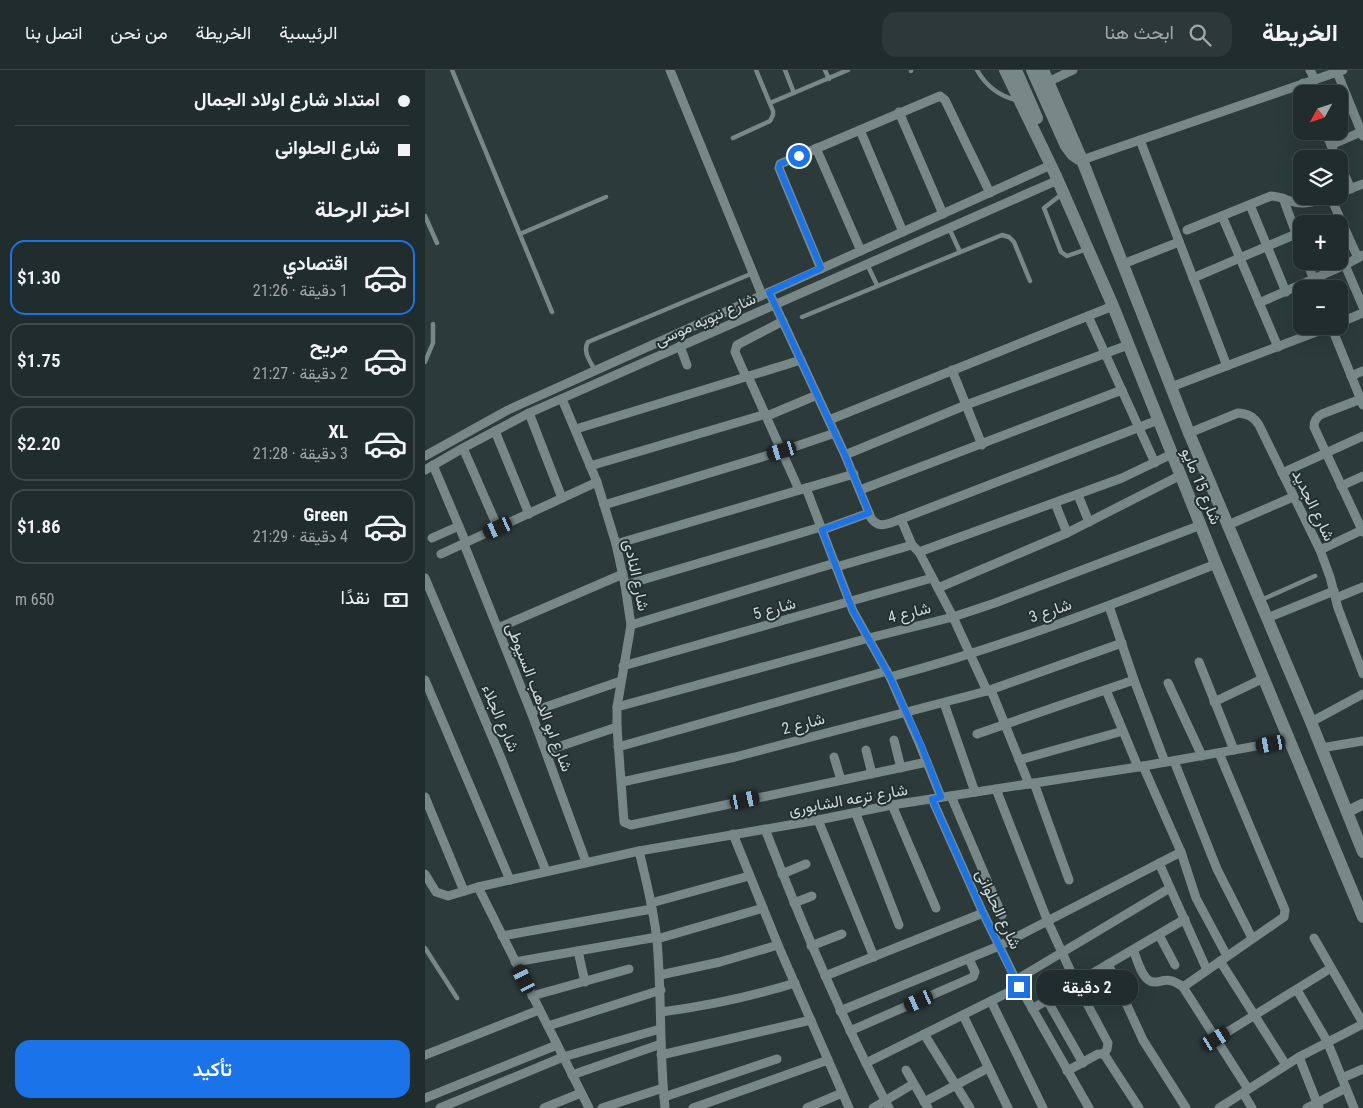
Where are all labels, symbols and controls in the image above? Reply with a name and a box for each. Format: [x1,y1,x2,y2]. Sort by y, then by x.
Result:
search box [882,12,1232,57]
text: الخريطة [1262,19,1338,47]
text: ابحث هنا [1104,21,1174,44]
icon: search [1186,21,1214,49]
text: اتصل بنا [25,22,82,43]
text: من نحن [110,22,168,43]
text: الخريطة [196,22,251,43]
text: الرئيسية [279,22,337,43]
north arrow [1293,85,1347,140]
map controls [1293,85,1348,335]
text: امتداد شارع اولاد الجمال [194,88,380,111]
text: شارع الحلوانى [275,136,380,159]
route start [788,145,810,167]
button: layers [1293,150,1348,205]
text: اختر الرحلة [315,197,410,222]
button: + [1293,215,1348,270]
text: اقتصادي [283,252,348,275]
icon: car [363,255,408,300]
text: $1.30 [17,266,61,289]
button: − [1293,280,1348,335]
text: 1 دقيقة · 21:26 [253,281,348,300]
street label: شارع نبويه موسى [652,289,760,352]
text: مريح [310,335,348,358]
icon: car [363,338,408,383]
text: $1.75 [17,349,61,372]
text: 2 دقيقة · 21:27 [253,364,348,383]
text: XL [328,420,348,443]
icon: car [363,421,408,466]
text: $2.20 [17,432,61,455]
car [765,439,798,463]
text: 3 دقيقة · 21:28 [253,444,348,463]
street label: شارع 15 مايو [1176,445,1226,528]
street label: شارع الجديد [1286,466,1339,545]
text: Green [303,503,348,526]
icon: car [363,504,408,549]
text: $1.86 [17,515,61,538]
car [481,515,514,541]
text: 4 دقيقة · 21:29 [253,527,348,546]
street label: شارع النادى [618,538,653,613]
text: نقدًا [341,586,370,609]
icon: cash [382,586,410,614]
text: 650 m [15,590,54,609]
street label: شارع 5 [750,593,798,626]
street label: شارع 3 [1026,594,1075,628]
street label: شارع 4 [886,598,933,629]
street label: شارع ابو الدهب السيوطى [500,620,577,775]
street label: شارع الجلاء [476,682,523,755]
street label: شارع 2 [780,709,827,740]
car [1254,734,1287,754]
street label: شارع ترعه الشابورى [787,780,909,821]
car [728,790,761,810]
street label: شارع الحلوانى [970,866,1025,953]
car [510,962,537,996]
callout: 2 دقيقة [1037,970,1139,1004]
route end [1008,976,1030,998]
text: 2 دقيقة [1062,978,1112,997]
car [902,988,935,1014]
car [1199,1025,1232,1053]
button: تأكيد [15,1040,410,1098]

